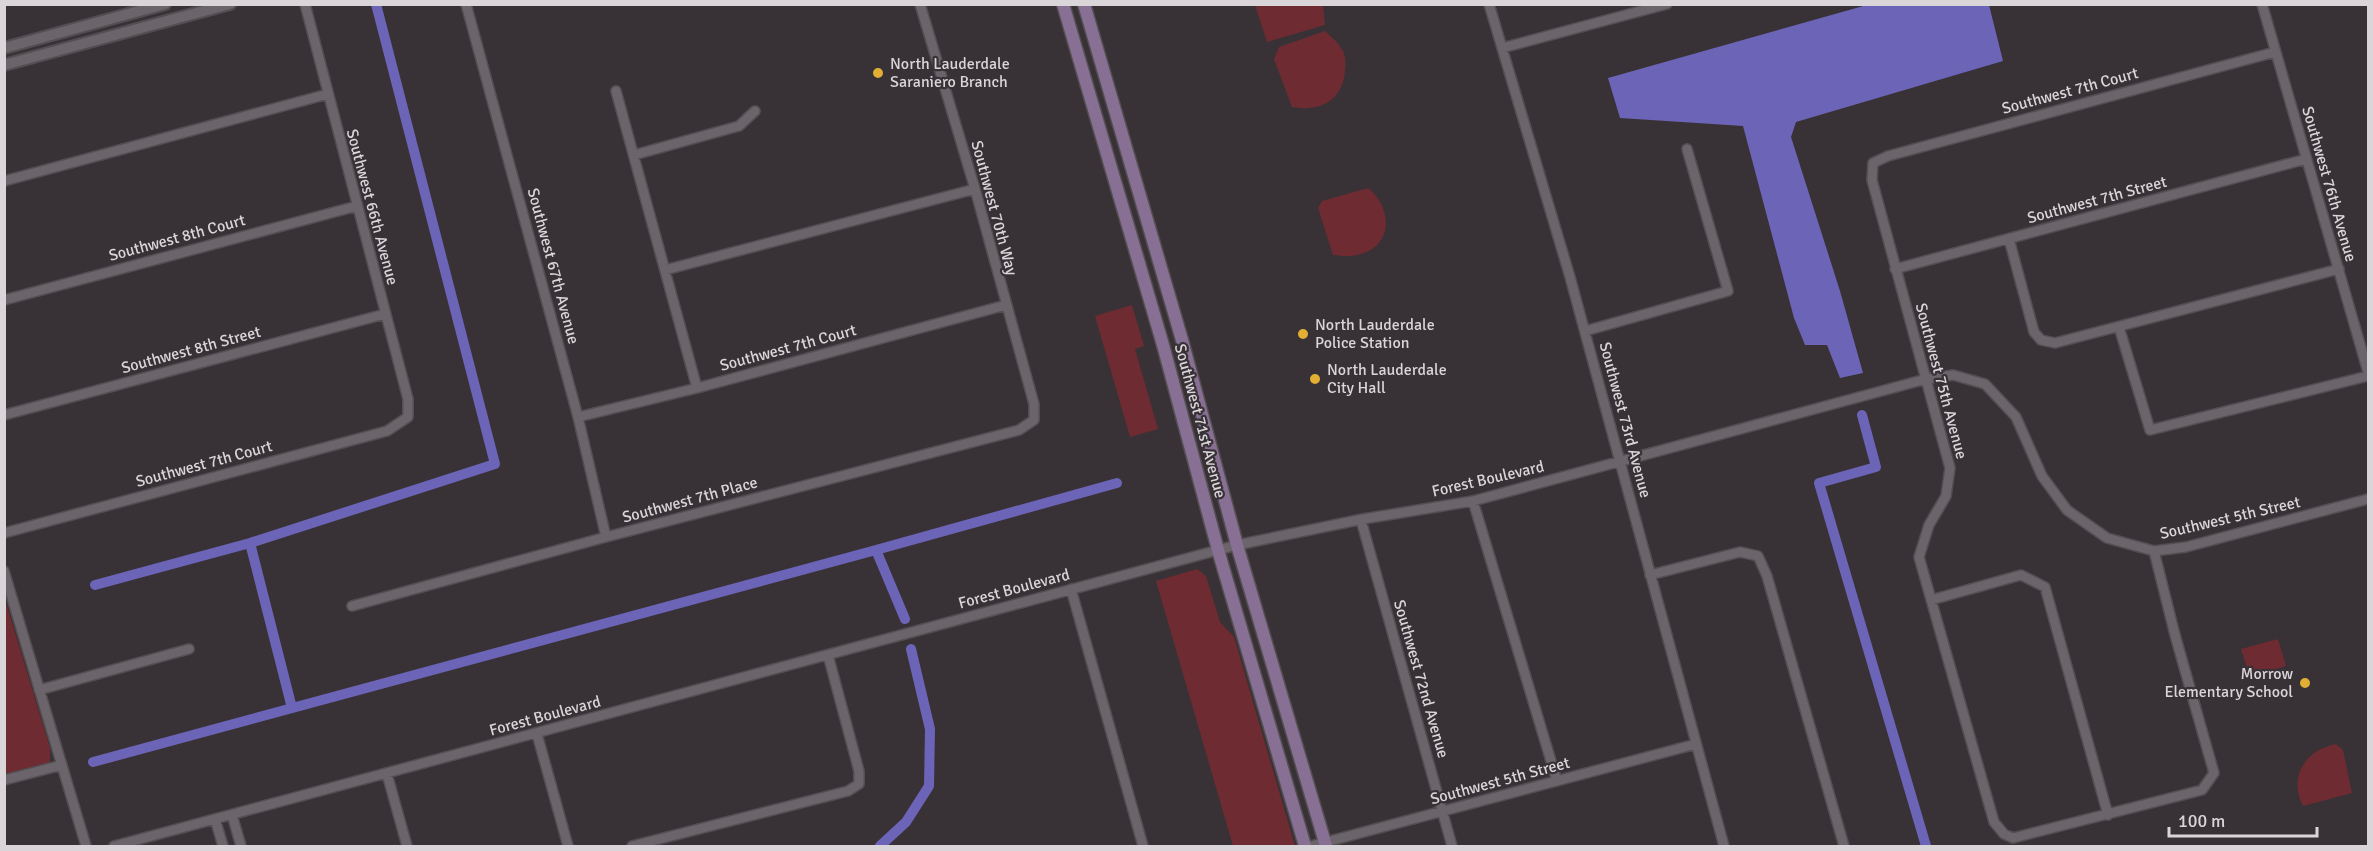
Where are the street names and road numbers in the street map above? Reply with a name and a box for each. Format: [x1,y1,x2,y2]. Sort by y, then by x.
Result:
street label: Southwest 7th Court [2000,63,2141,119]
street label: Southwest 76th Avenue [2297,104,2361,264]
street label: Southwest 66th Avenue [342,127,402,287]
street label: Southwest 70th Way [966,138,1022,278]
street label: Southwest 7th Street [2025,172,2169,228]
street label: Southwest 67th Avenue [523,186,583,346]
street label: Southwest 8th Court [107,210,248,266]
street label: Southwest 75th Avenue [1911,301,1971,461]
street label: Southwest 7th Court [718,320,859,376]
street label: Southwest 8th Street [119,322,263,378]
street label: Southwest 73rd Avenue [1595,340,1655,500]
street label: Southwest 71st Avenue [1170,342,1230,500]
street label: Southwest 7th Court [134,436,275,492]
street label: Forest Boulevard [1430,456,1546,502]
street label: Southwest 7th Place [620,472,760,528]
street label: Southwest 5th Street [2158,492,2303,544]
street label: Forest Boulevard [956,565,1072,613]
street label: Southwest 72nd Avenue [1389,598,1453,760]
street label: Forest Boulevard [487,692,603,740]
street label: Southwest 5th Street [1428,753,1572,809]

